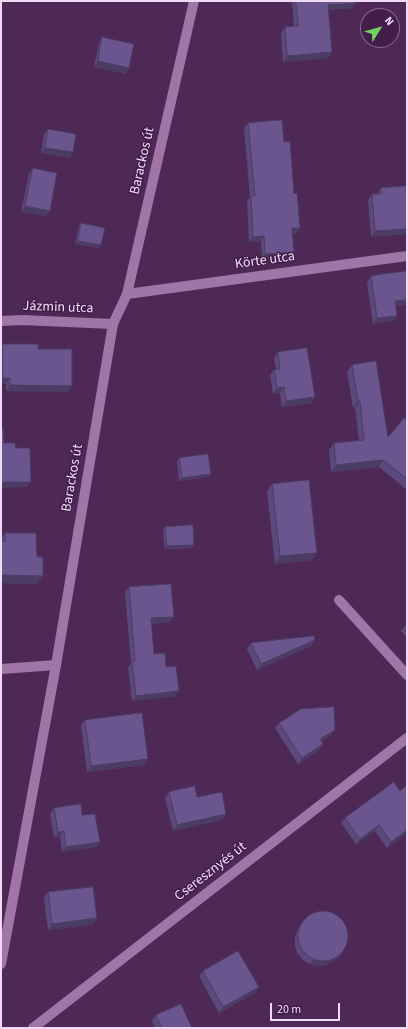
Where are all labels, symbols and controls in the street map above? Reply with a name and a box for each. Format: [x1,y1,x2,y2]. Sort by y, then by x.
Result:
north arrow [360,8,400,48]
text: N [381,14,397,29]
street label: Barackos út [127,126,159,196]
street label: Körte utca [234,248,296,274]
street label: Jázmin utca [22,298,94,318]
street label: Barackos út [59,443,87,513]
street label: Cseresznyés út [172,839,250,905]
scale bar [272,995,342,1021]
text: 20 m [277,1001,301,1018]

